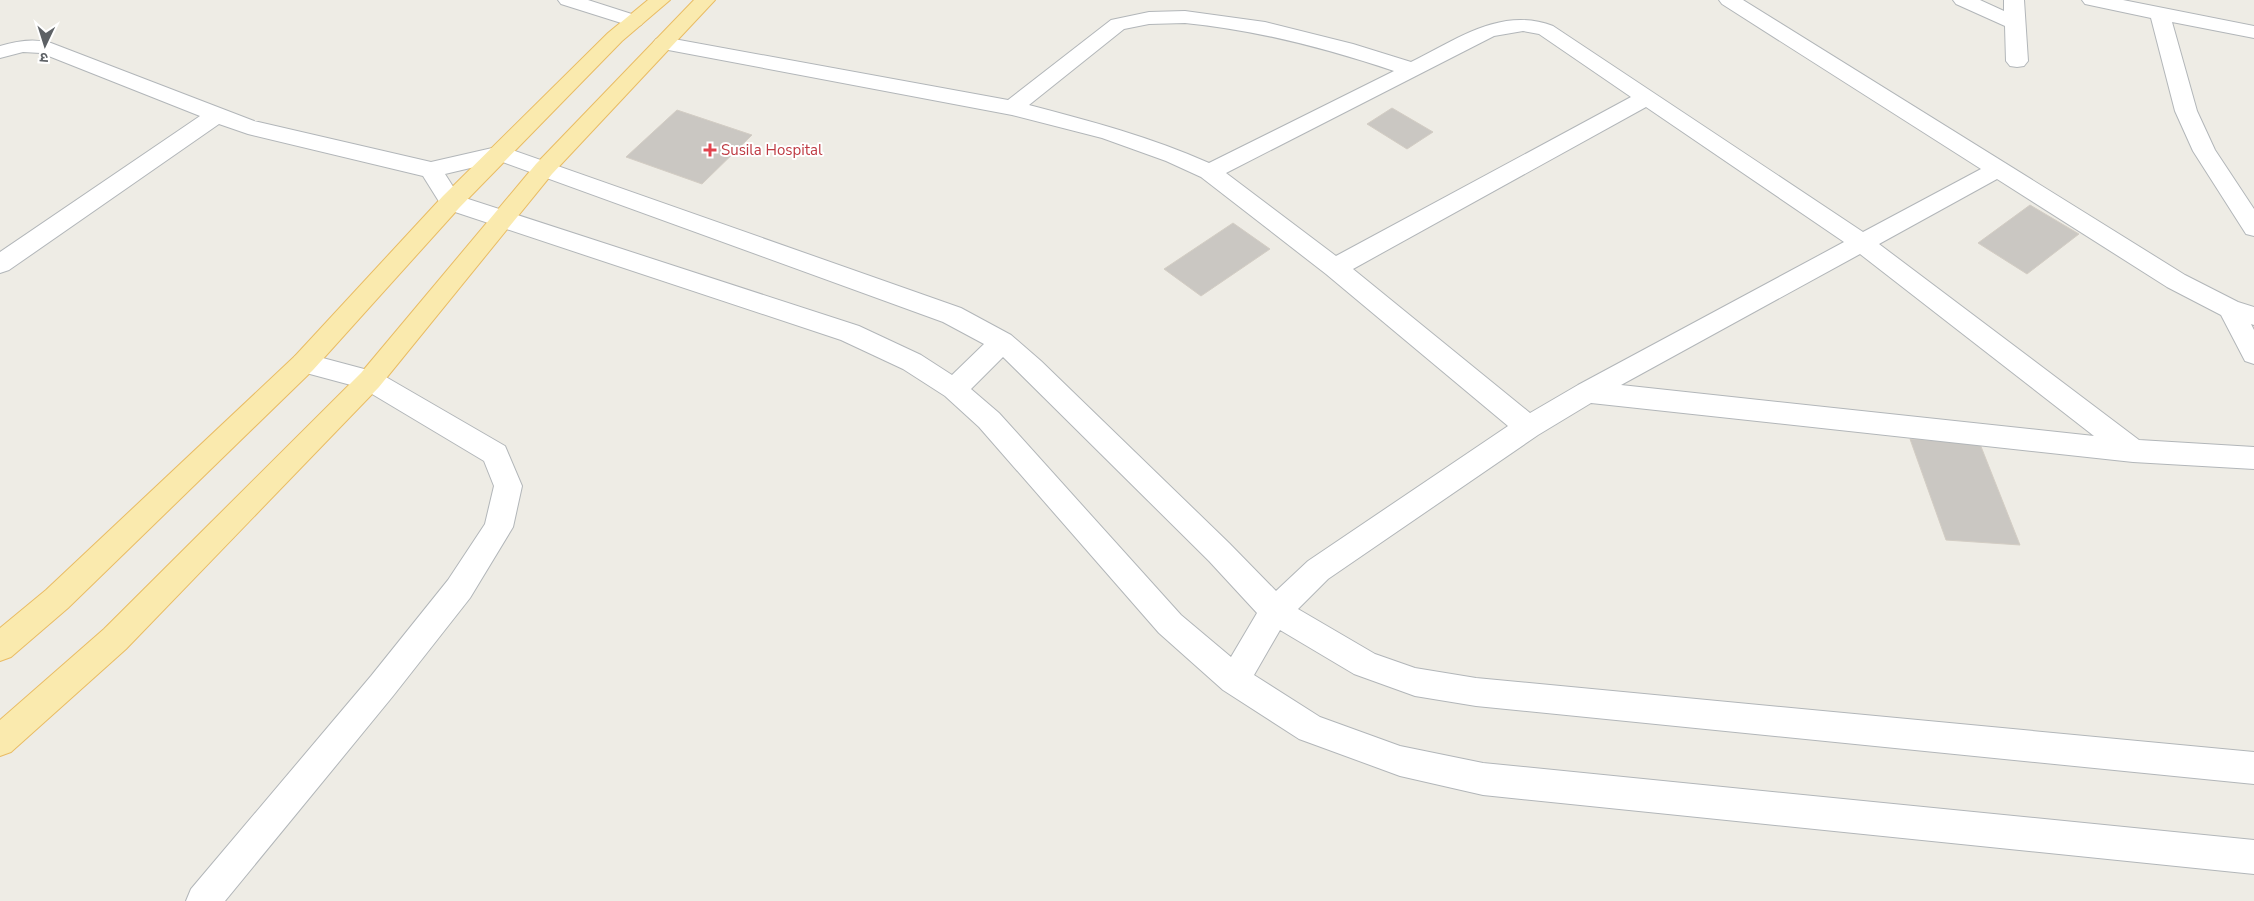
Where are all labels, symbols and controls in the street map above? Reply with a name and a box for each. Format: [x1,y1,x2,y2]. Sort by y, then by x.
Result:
north arrow [20,20,70,70]
text: उ [39,48,49,67]
place label: Susila Hospital [721,140,823,160]
marker: Susila Hospital [703,143,717,157]

